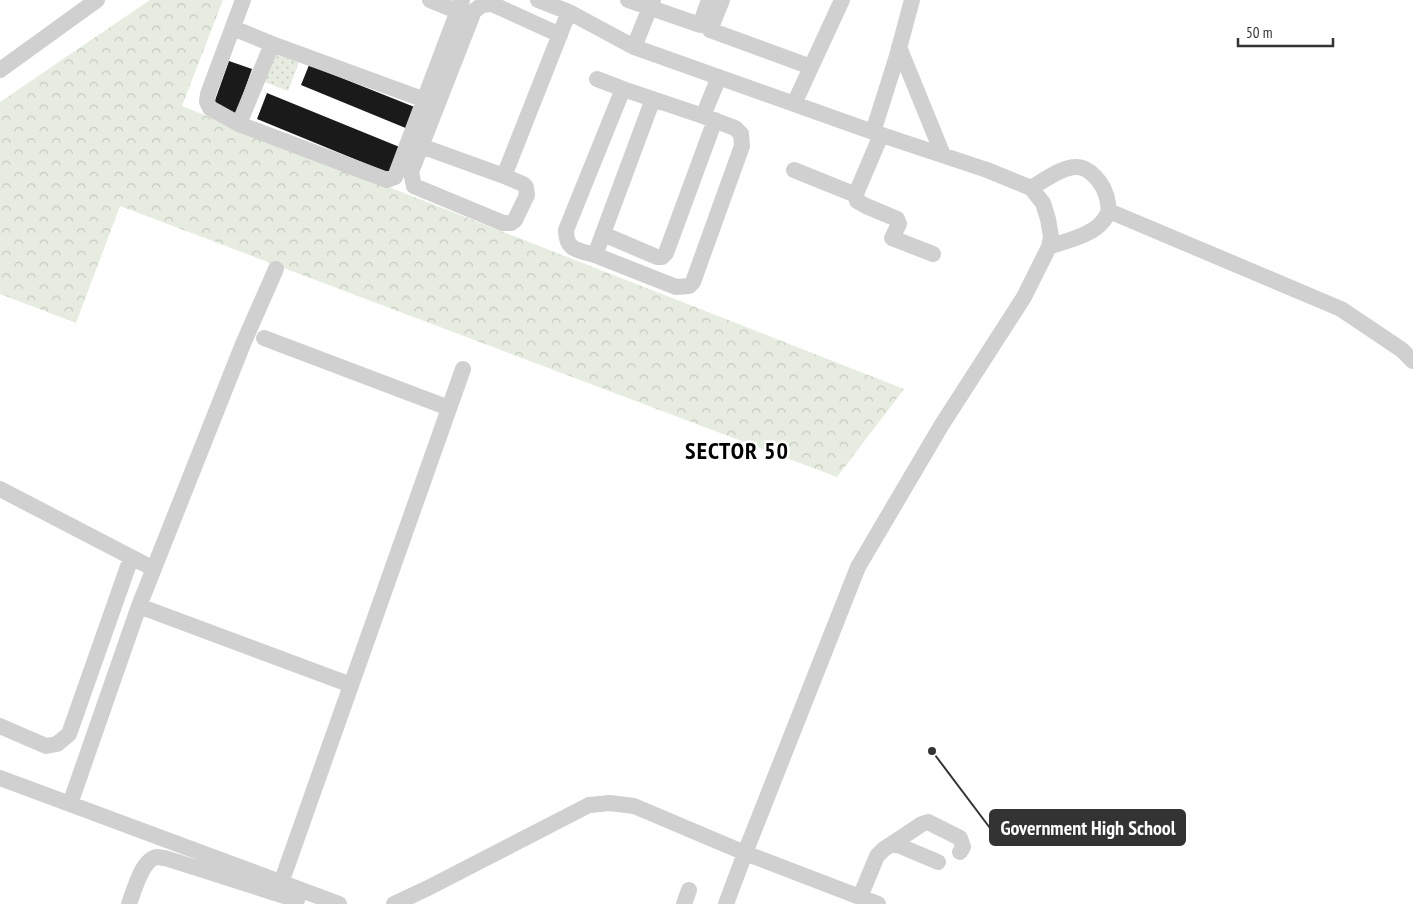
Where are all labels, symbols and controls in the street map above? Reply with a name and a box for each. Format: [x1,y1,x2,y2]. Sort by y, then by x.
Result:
scale bar [1238,15,1333,47]
text: 50 m [1246,23,1272,42]
district label: SECTOR 50 [685,435,789,466]
callout: Government High School [990,810,1185,845]
text: Government High School [1000,815,1176,841]

